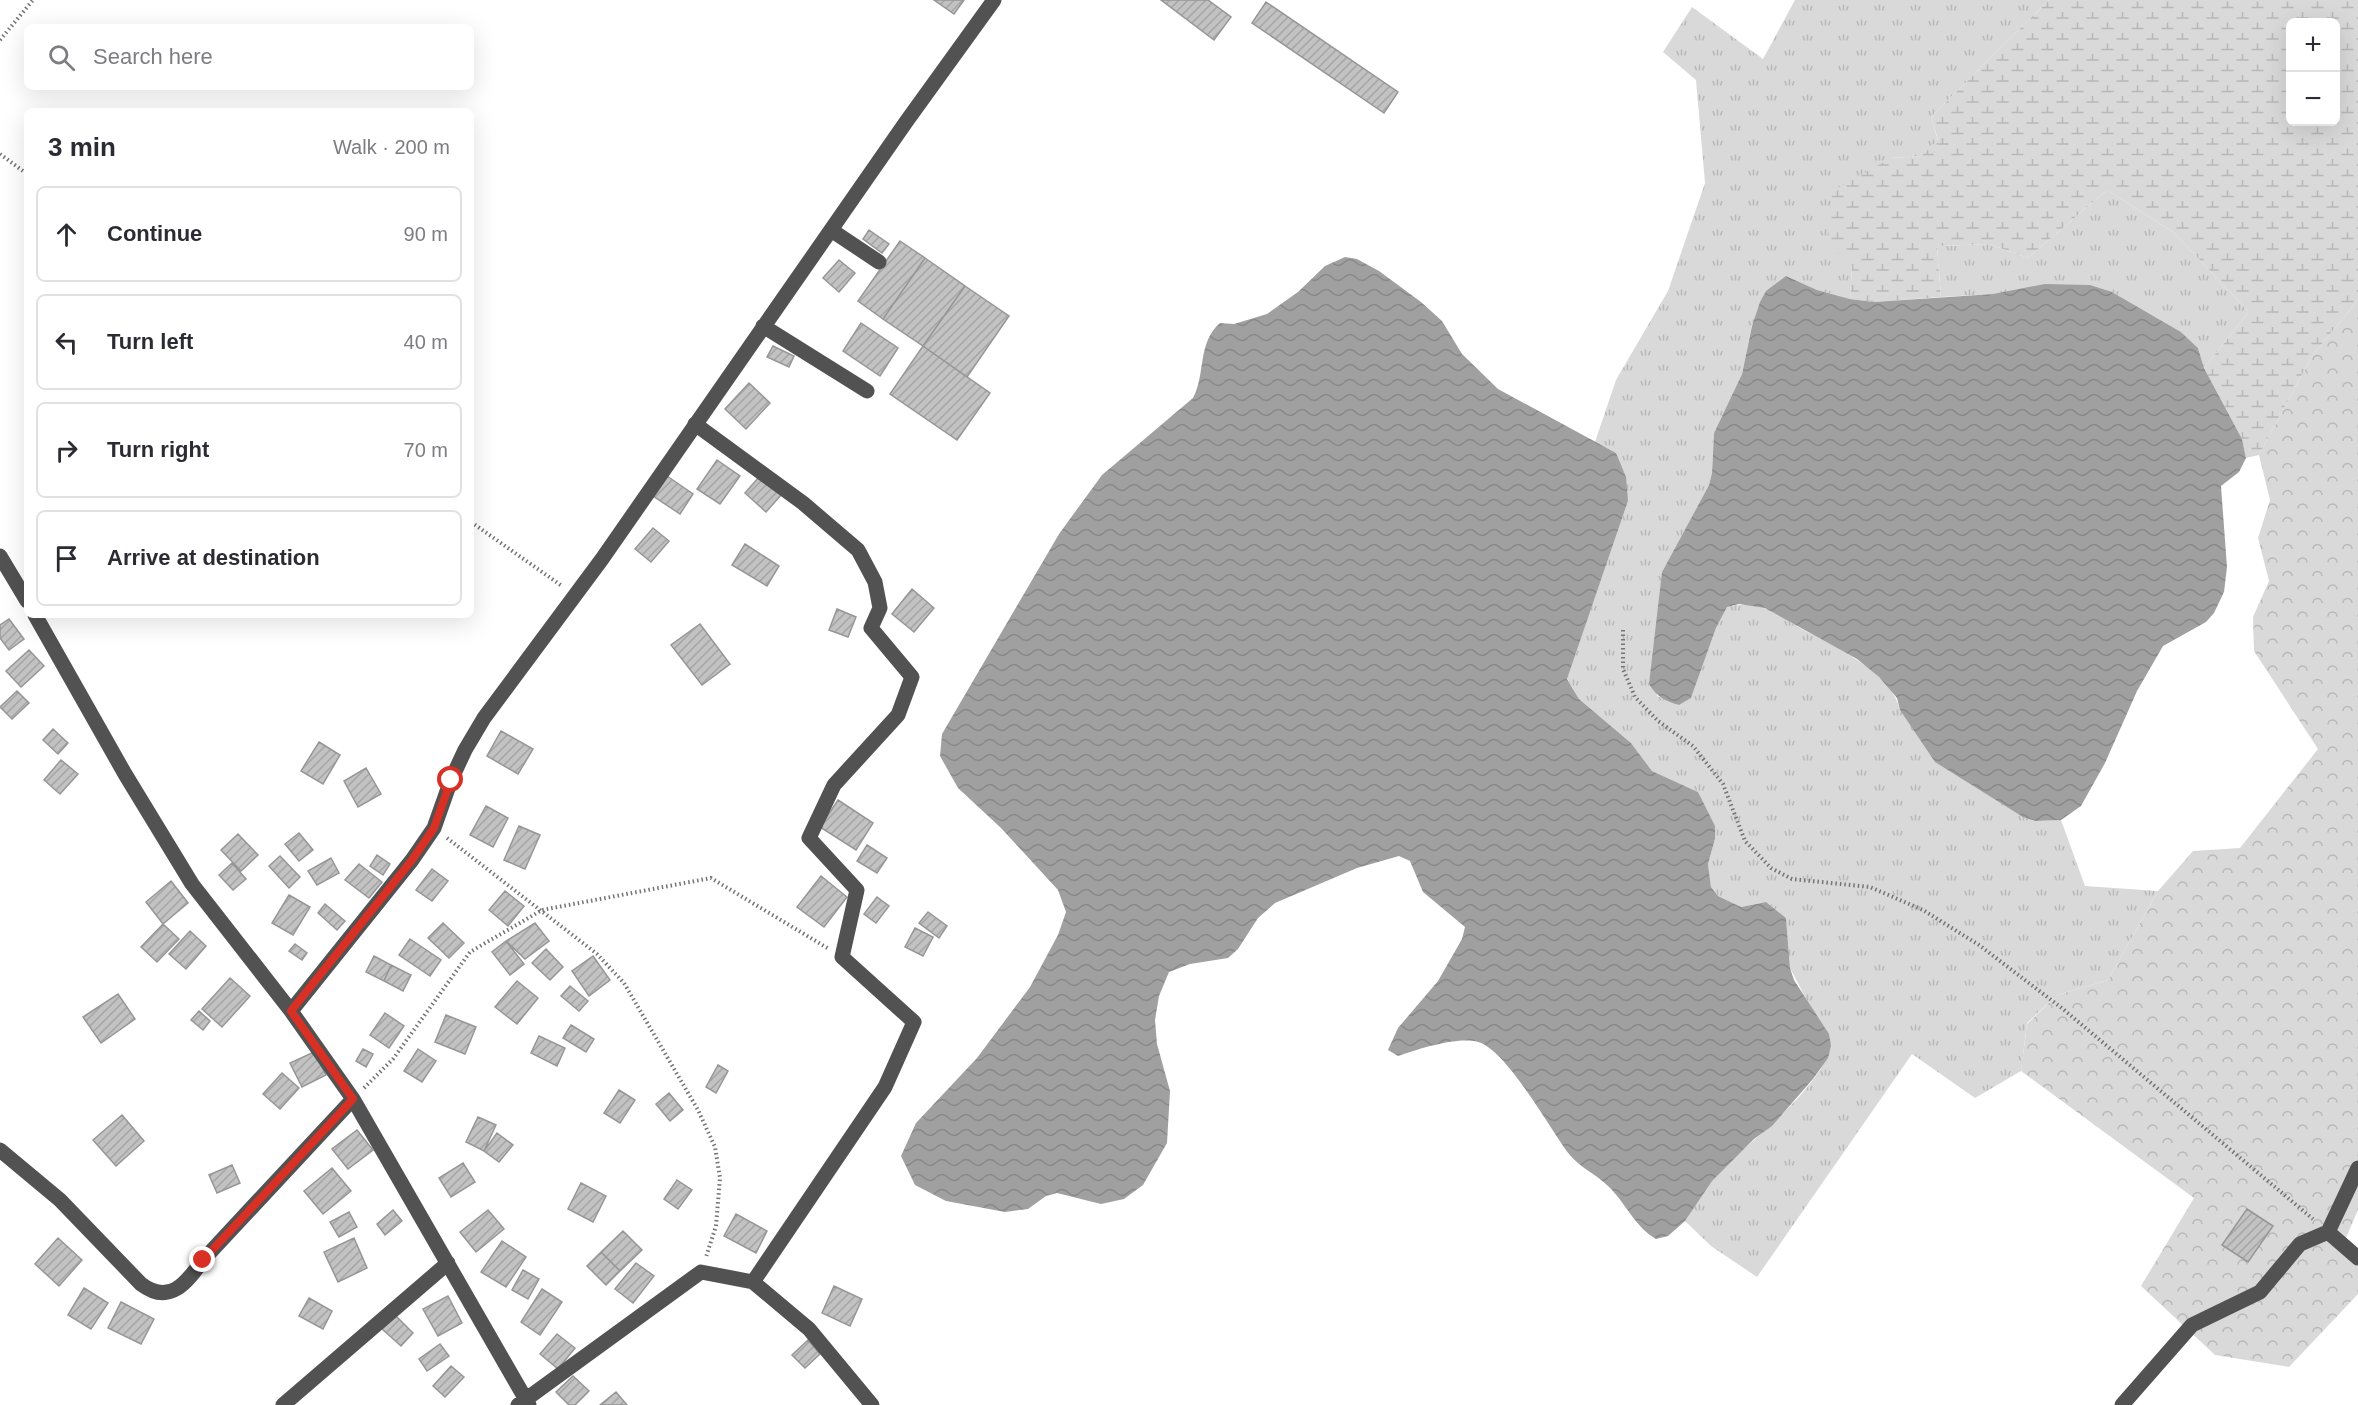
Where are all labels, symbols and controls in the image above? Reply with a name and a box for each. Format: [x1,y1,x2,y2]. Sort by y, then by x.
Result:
map controls [2286,18,2340,126]
button: + [2286,18,2340,72]
search box [24,24,474,90]
icon: search [45,41,78,74]
text: Search here [93,44,213,69]
button: − [2286,72,2340,126]
text: 3 min [48,132,116,162]
text: Walk · 200 m [333,136,450,158]
icon: ahead [50,218,83,251]
text: Continue [107,221,202,246]
text: 90 m [404,223,448,245]
icon: left [50,326,83,359]
text: Turn left [107,329,193,354]
text: 40 m [404,331,448,353]
icon: right [50,434,83,467]
text: Turn right [107,437,209,462]
text: 70 m [404,439,448,461]
icon: arrive [50,542,83,575]
text: Arrive at destination [107,545,320,570]
route start [437,766,463,792]
route end [189,1246,215,1272]

